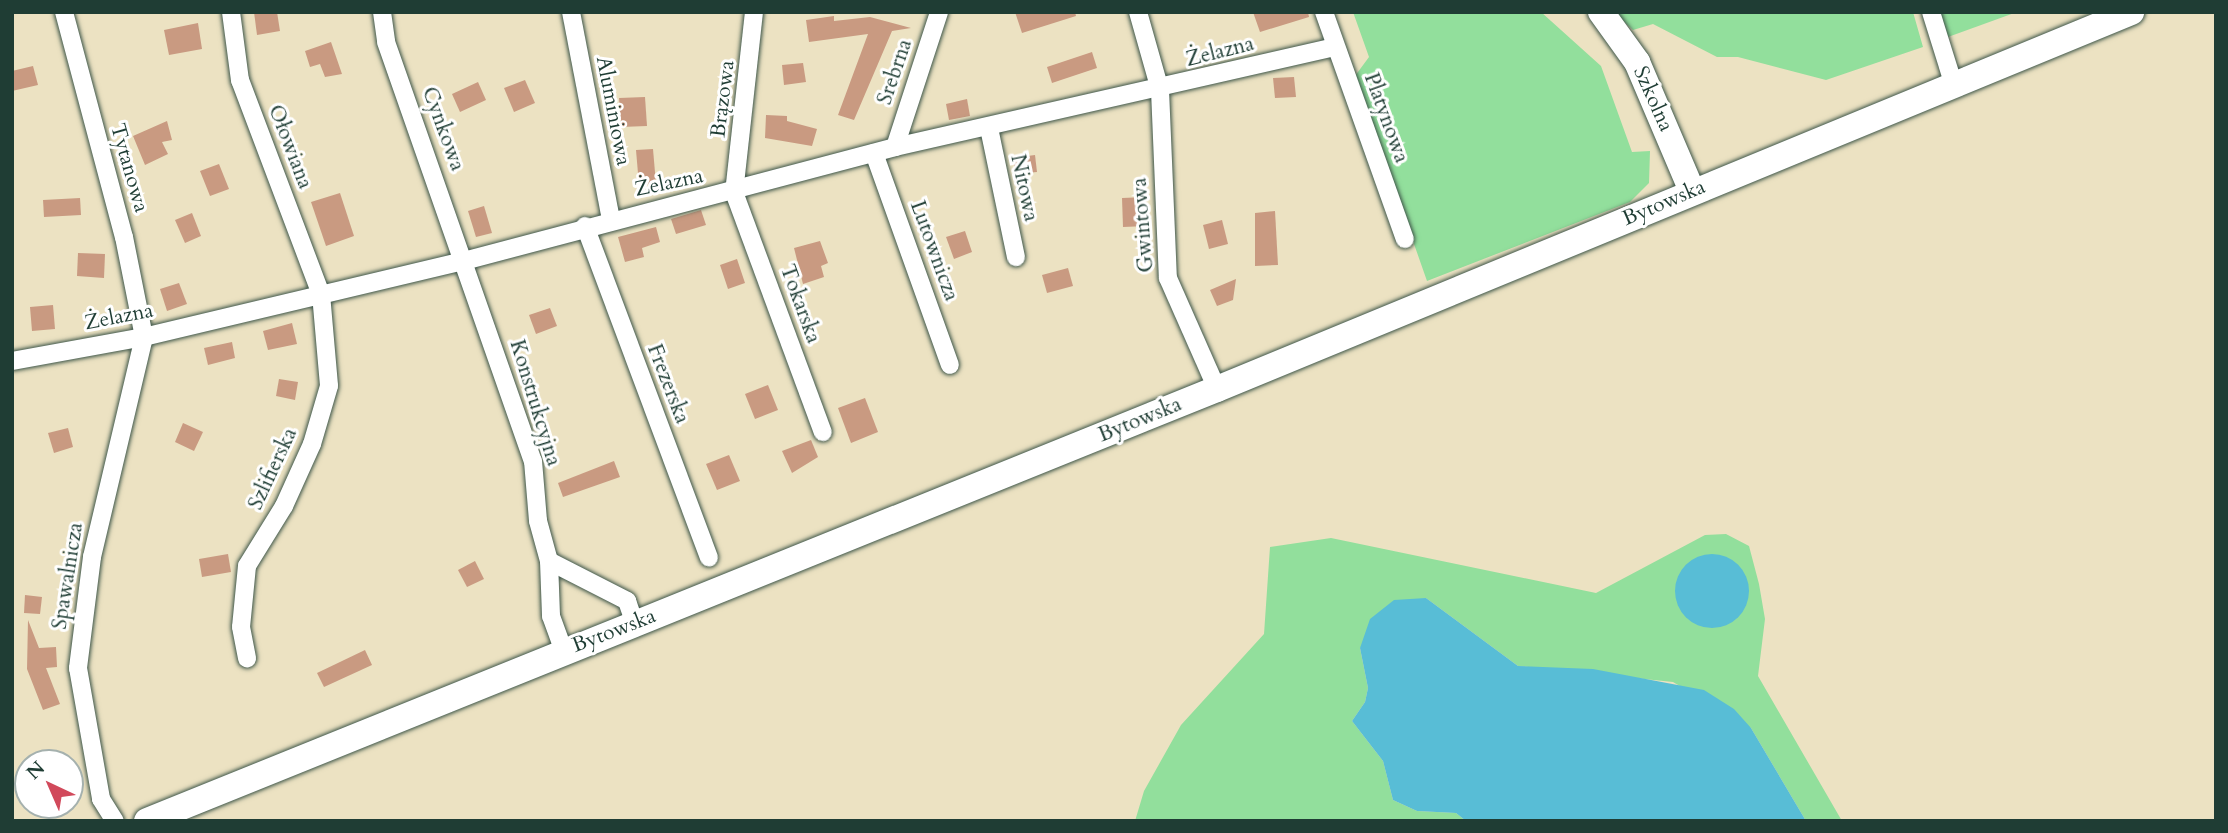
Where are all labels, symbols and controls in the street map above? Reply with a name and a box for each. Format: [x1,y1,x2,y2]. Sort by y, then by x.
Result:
street label: Żelazna [1183,31,1257,73]
street label: Srebrna [872,36,918,108]
street label: Aluminiowa [590,54,636,168]
street label: Brązowa [706,59,740,139]
street label: Szkolna [1627,62,1679,136]
street label: Platynowa [1358,70,1414,166]
street label: Cynkowa [416,84,470,174]
street label: Ołowiana [262,101,318,193]
street label: Tytanowa [104,121,154,215]
street label: Nitowa [1005,152,1043,224]
street label: Żelazna [632,163,706,203]
street label: Bytowska [1619,174,1709,232]
street label: Gwintowa [1127,177,1159,273]
street label: Lutownicza [904,197,964,305]
street label: Tokarska [774,261,826,347]
street label: Żelazna [83,298,155,336]
street label: Konstrukcyjna [504,337,566,469]
street label: Frezerska [641,341,695,427]
street label: Bytowska [1095,392,1185,448]
street label: Szlifierska [243,424,303,514]
street label: Spawalnicza [47,521,89,631]
street label: Bytowska [569,604,659,658]
north arrow [14,749,84,819]
text: N [21,755,51,785]

